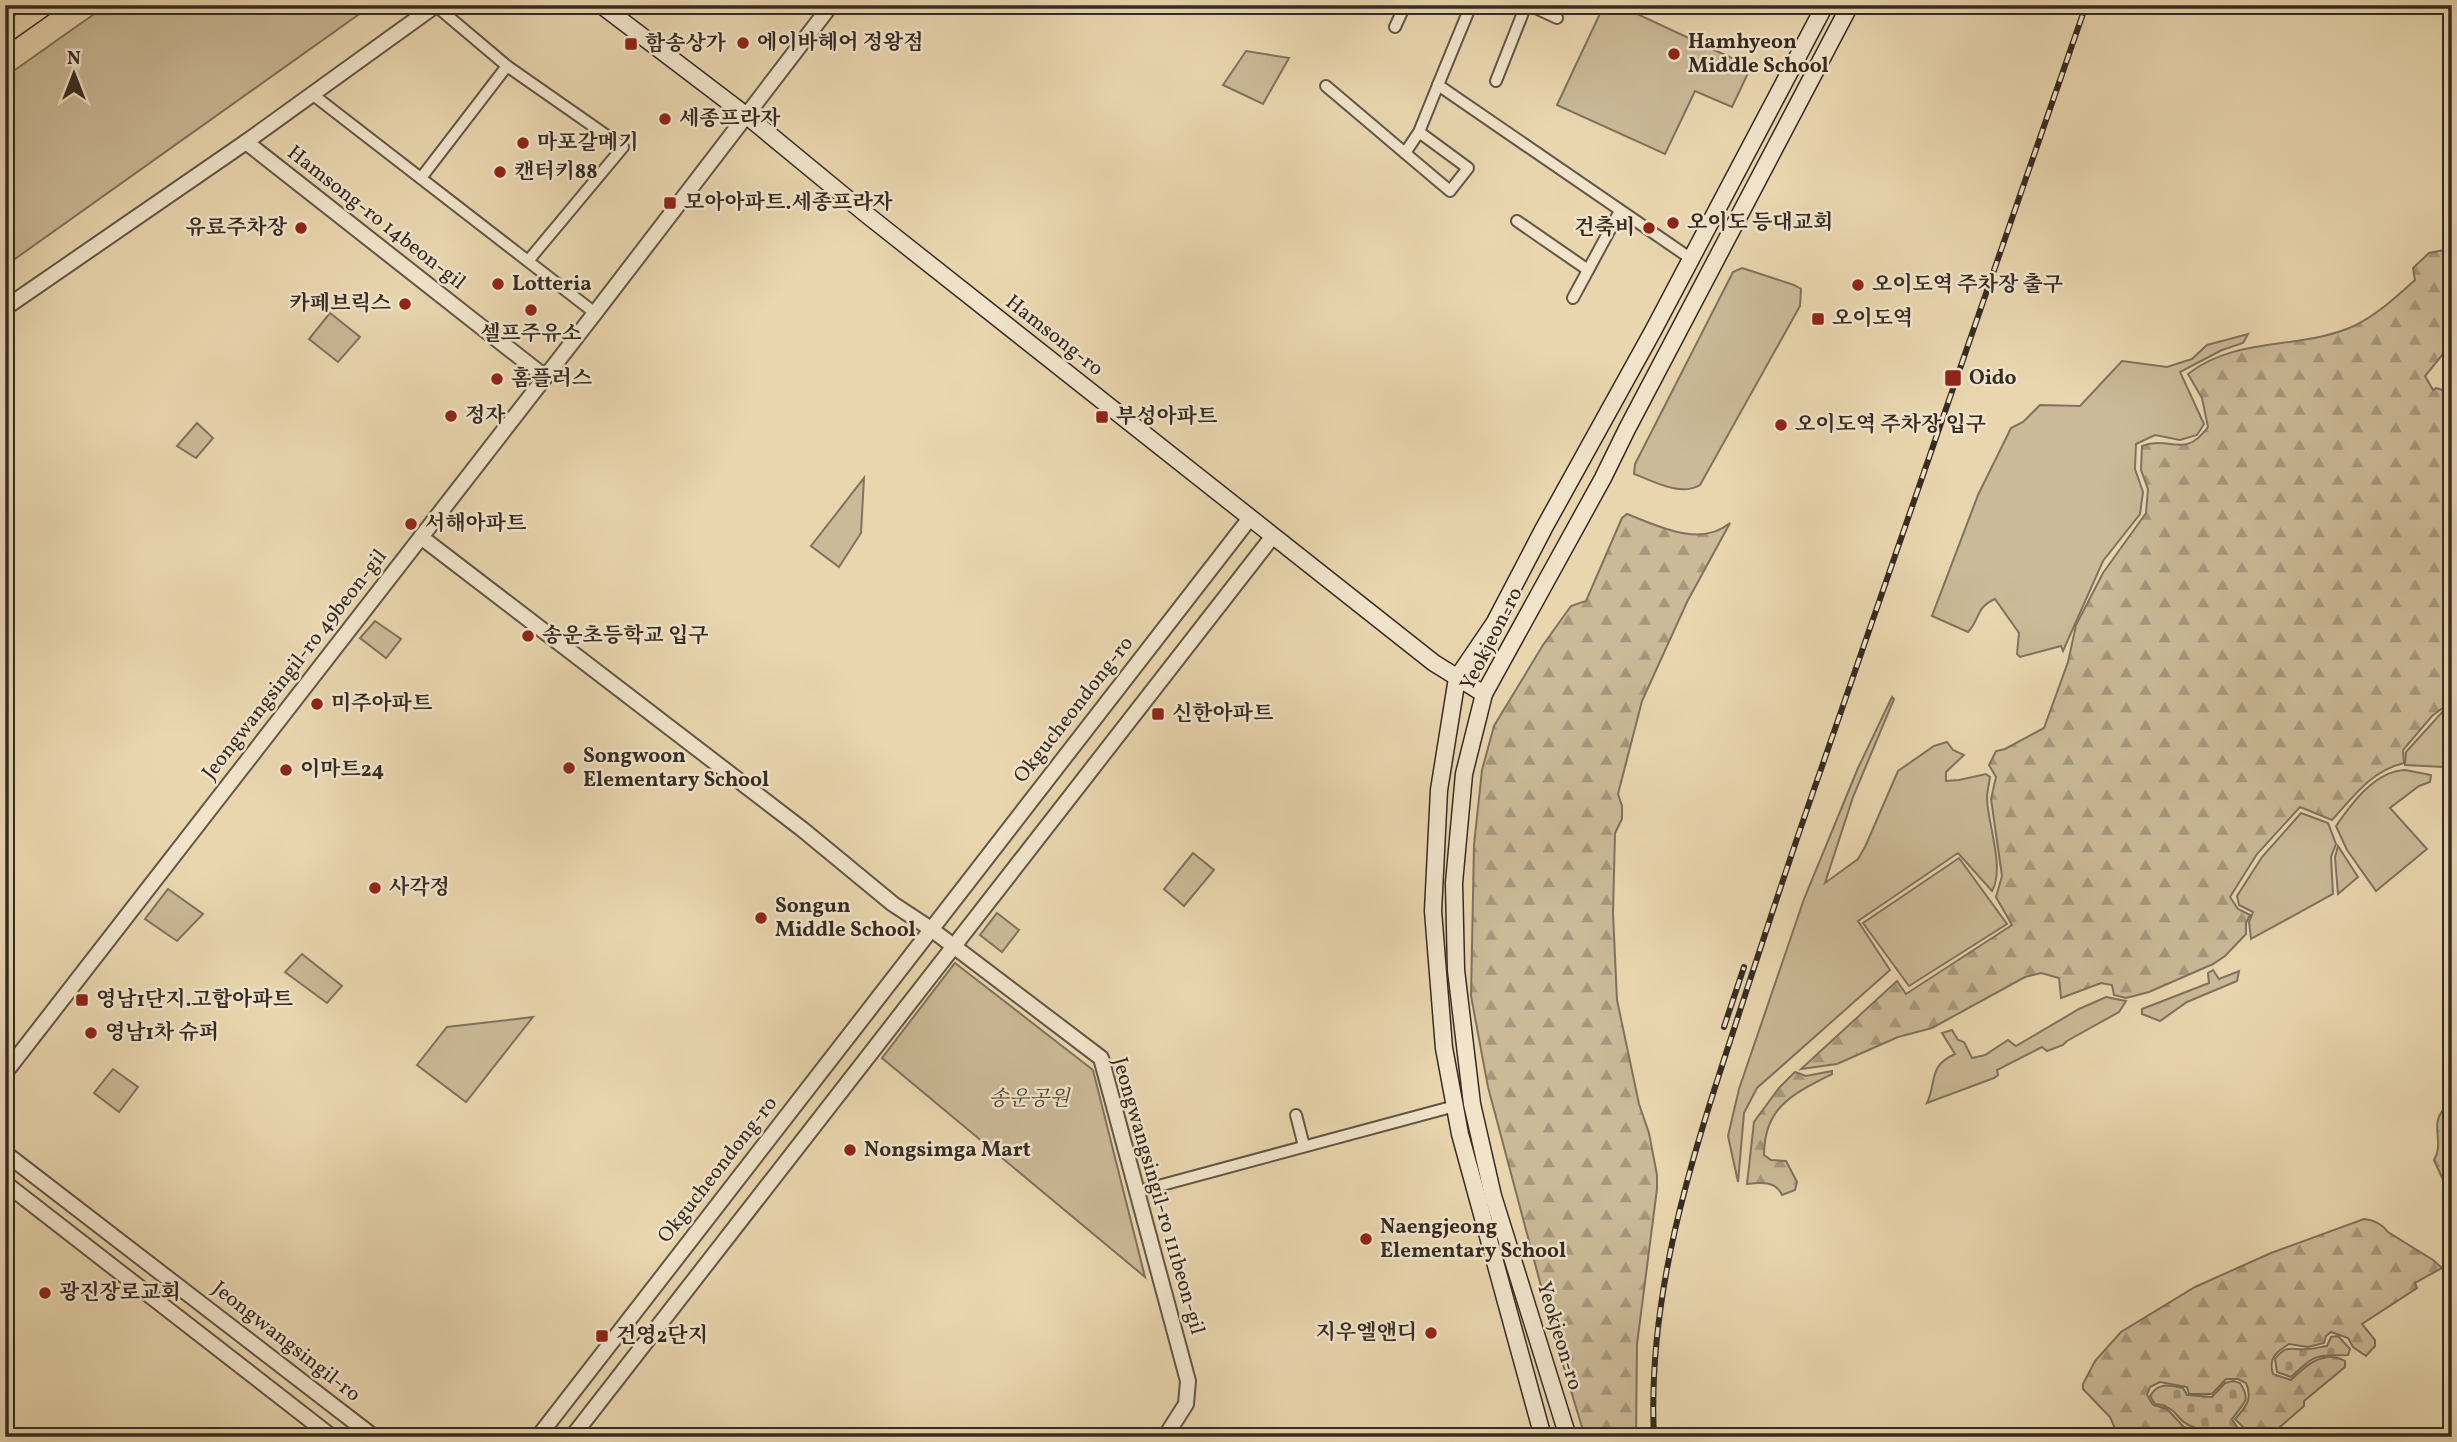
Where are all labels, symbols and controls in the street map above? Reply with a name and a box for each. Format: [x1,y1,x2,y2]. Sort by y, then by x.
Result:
place label: Hamhyeon Middle School [1688,28,1829,81]
place label: 에이바헤어 정왕점 [757,29,924,58]
place label: 함송상가 [645,30,727,59]
marker: 에이바헤어 정왕점 [735,35,751,51]
marker: 함송상가 [623,36,639,52]
north arrow [38,38,108,108]
text: N [67,46,81,72]
marker: Hamhyeon Middle School [1666,46,1682,62]
place label: 세종프라자 [679,105,781,134]
marker: 세종프라자 [657,111,673,127]
place label: 마포갈메기 [537,129,638,158]
marker: 마포갈메기 [515,135,531,151]
street label: Hamsong-ro 14beon-gil [281,139,471,297]
place label: 캔터키88 [514,158,598,187]
marker: 캔터키88 [492,164,508,180]
place label: 모아아파트.세종프라자 [684,189,894,218]
marker: 모아아파트.세종프라자 [662,195,678,211]
place label: 오이도 등대교회 [1687,209,1833,238]
place label: 유료주차장 [186,214,288,243]
place label: 건축비 [1574,214,1635,243]
marker: 오이도 등대교회 [1665,215,1681,231]
marker: 유료주차장 [293,220,309,236]
marker: 건축비 [1641,220,1657,236]
place label: Lotteria [512,270,592,299]
place label: 오이도역 주차장 출구 [1872,271,2063,300]
marker: Lotteria [490,276,506,292]
marker: 오이도역 주차장 출구 [1850,277,1866,293]
street label: Hamsong-ro [999,289,1109,383]
place label: 카페브릭스 [290,290,391,319]
marker: 카페브릭스 [397,296,413,312]
marker: 셀프주유소 [523,302,539,318]
place label: 오이도역 [1832,305,1913,334]
marker: 오이도역 [1810,311,1826,327]
place label: 셀프주유소 [480,320,582,349]
place label: Oido [1969,364,2017,393]
place label: 홈플러스 [511,365,592,394]
marker: Oido [1943,368,1963,388]
marker: 홈플러스 [489,371,505,387]
place label: 정자 [465,402,506,431]
place label: 부성아파트 [1116,403,1217,432]
marker: 정자 [443,408,459,424]
marker: 부성아파트 [1094,409,1110,425]
place label: 오이도역 주차장 입구 [1795,411,1986,440]
marker: 오이도역 주차장 입구 [1773,417,1789,433]
place label: 서해아파트 [425,510,526,539]
marker: 서해아파트 [403,516,419,532]
street label: Jeongwangsingil-ro 49beon-gil [196,544,394,786]
street label: Yeokjeon-ro [1454,582,1530,696]
place label: 송운초등학교 입구 [542,622,709,651]
marker: 송운초등학교 입구 [520,628,536,644]
street label: Okgucheondong-ro [1007,630,1141,790]
place label: 미주아파트 [331,690,432,719]
marker: 미주아파트 [309,696,325,712]
place label: 신한아파트 [1172,700,1273,729]
marker: 신한아파트 [1150,706,1166,722]
place label: Songwoon Elementary School [583,742,769,795]
place label: 이마트24 [300,756,384,785]
marker: Songwoon Elementary School [561,760,577,776]
marker: 이마트24 [278,762,294,778]
place label: 사각정 [389,874,450,903]
marker: 사각정 [367,880,383,896]
place label: Songun Middle School [775,892,916,945]
marker: Songun Middle School [753,910,769,926]
place label: 영남1단지.고합아파트 [96,986,293,1015]
marker: 영남1단지.고합아파트 [74,992,90,1008]
place label: 영남1차 슈퍼 [105,1019,219,1048]
marker: 영남1차 슈퍼 [83,1025,99,1041]
street label: Jeongwangsingil-ro 111beon-gil [1104,1054,1212,1338]
park label: 송운공원 [988,1085,1071,1114]
street label: Okgucheondong-ro [651,1090,785,1250]
place label: Nongsimga Mart [864,1136,1031,1165]
marker: Nongsimga Mart [842,1142,858,1158]
place label: Naengjeong Elementary School [1380,1213,1566,1266]
marker: Naengjeong Elementary School [1358,1231,1374,1247]
street label: Jeongwangsingil-ro [206,1275,366,1409]
street label: Yeokjeon-ro [1529,1278,1589,1394]
place label: 광진장로교회 [59,1279,181,1308]
marker: 광진장로교회 [37,1285,53,1301]
place label: 지우엘앤디 [1316,1319,1417,1348]
place label: 건영2단지 [616,1322,708,1351]
marker: 지우엘앤디 [1423,1325,1439,1341]
marker: 건영2단지 [594,1328,610,1344]

